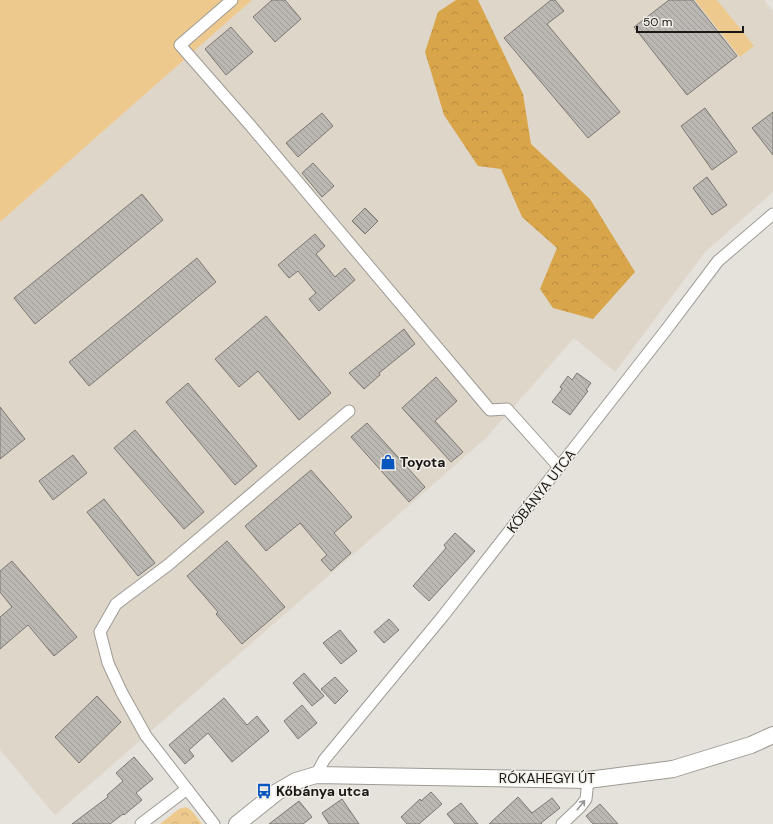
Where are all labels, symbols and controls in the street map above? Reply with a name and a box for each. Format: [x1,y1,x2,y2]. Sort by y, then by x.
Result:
scale bar [637,8,743,34]
text: 50 m [643,14,672,30]
street label: KŐBÁNYA UTCA [503,445,579,537]
shop icon: Toyota [379,453,397,471]
place label: Toyota [400,453,445,471]
street label: RÓKAHEGYI ÚT [499,769,595,787]
bus stop icon: Kőbánya utca [255,782,273,800]
place label: Kőbánya utca [276,782,369,800]
one-way arrow [576,800,585,811]

